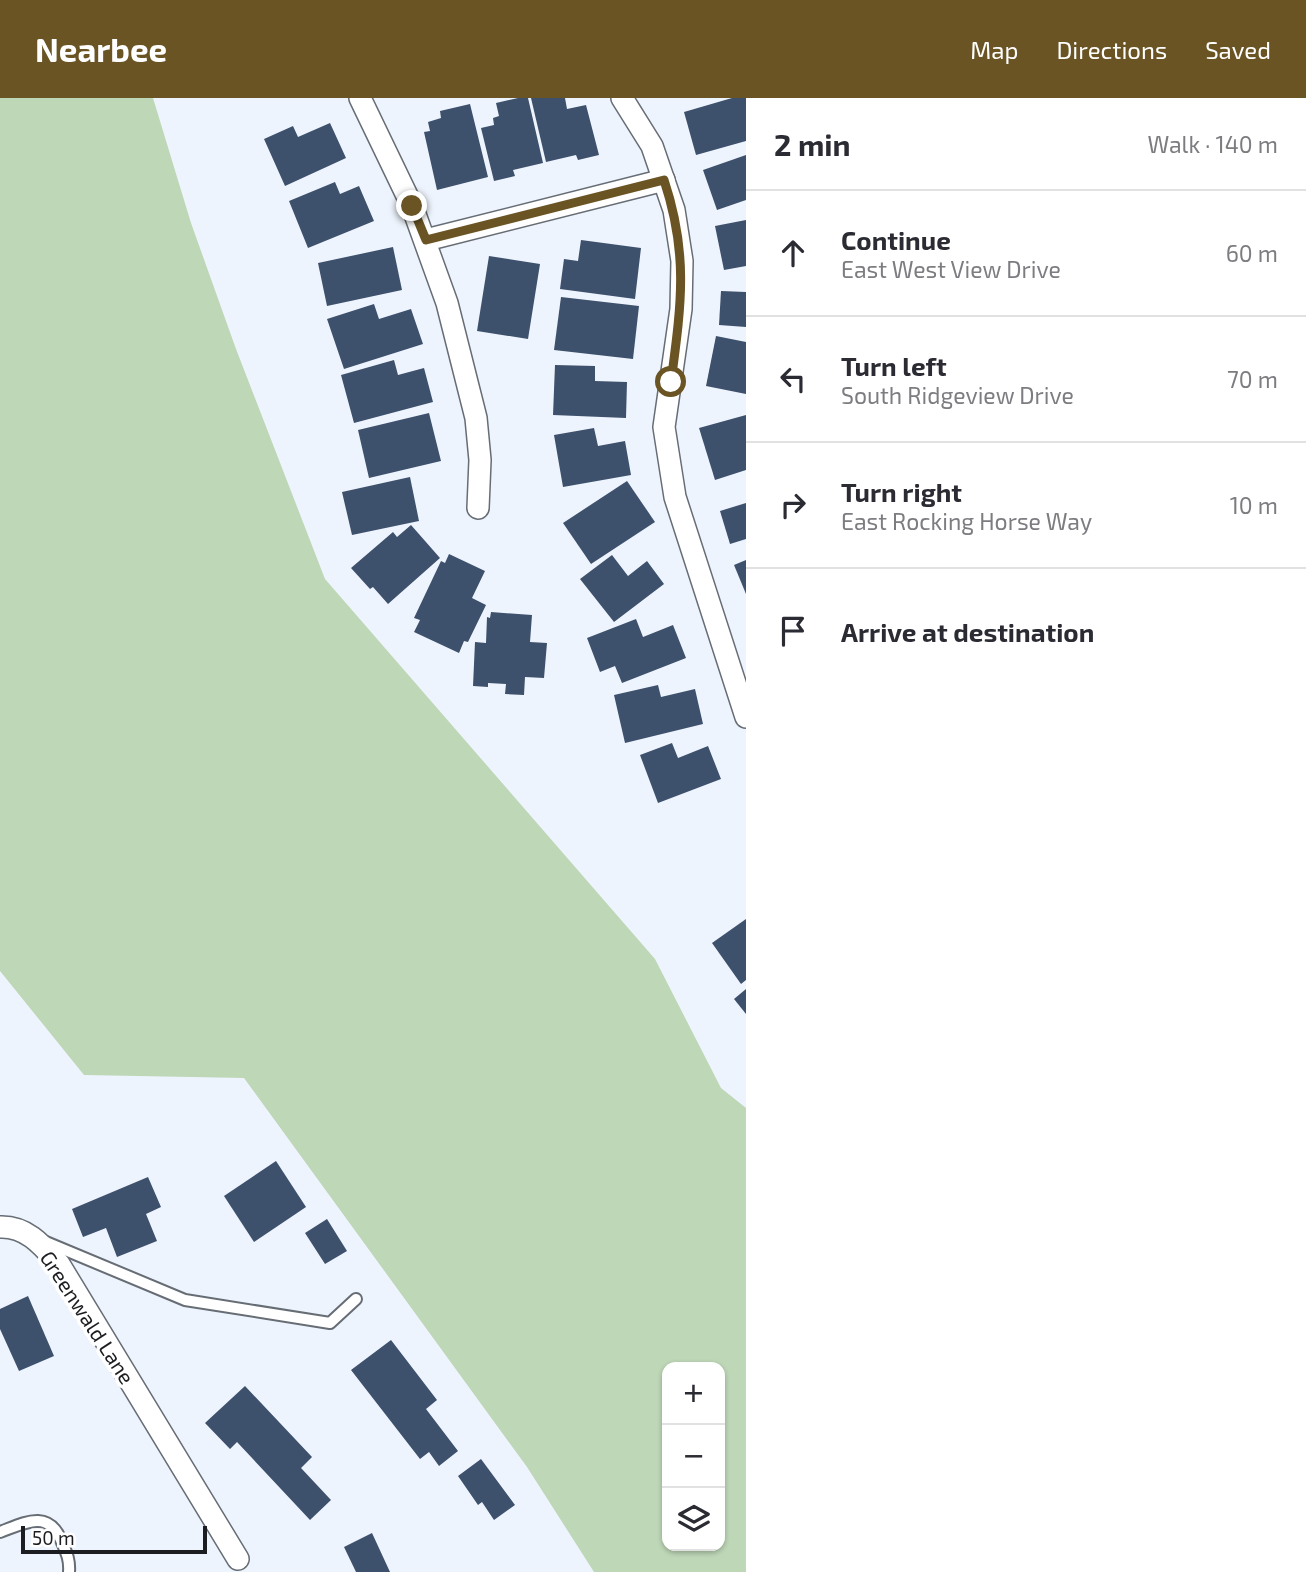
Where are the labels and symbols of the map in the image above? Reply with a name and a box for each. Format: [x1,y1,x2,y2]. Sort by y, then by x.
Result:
route end [396,190,427,221]
route start [655,366,686,397]
street label: Greenwald Lane [36,1246,140,1388]
scale bar [21,1523,206,1555]

